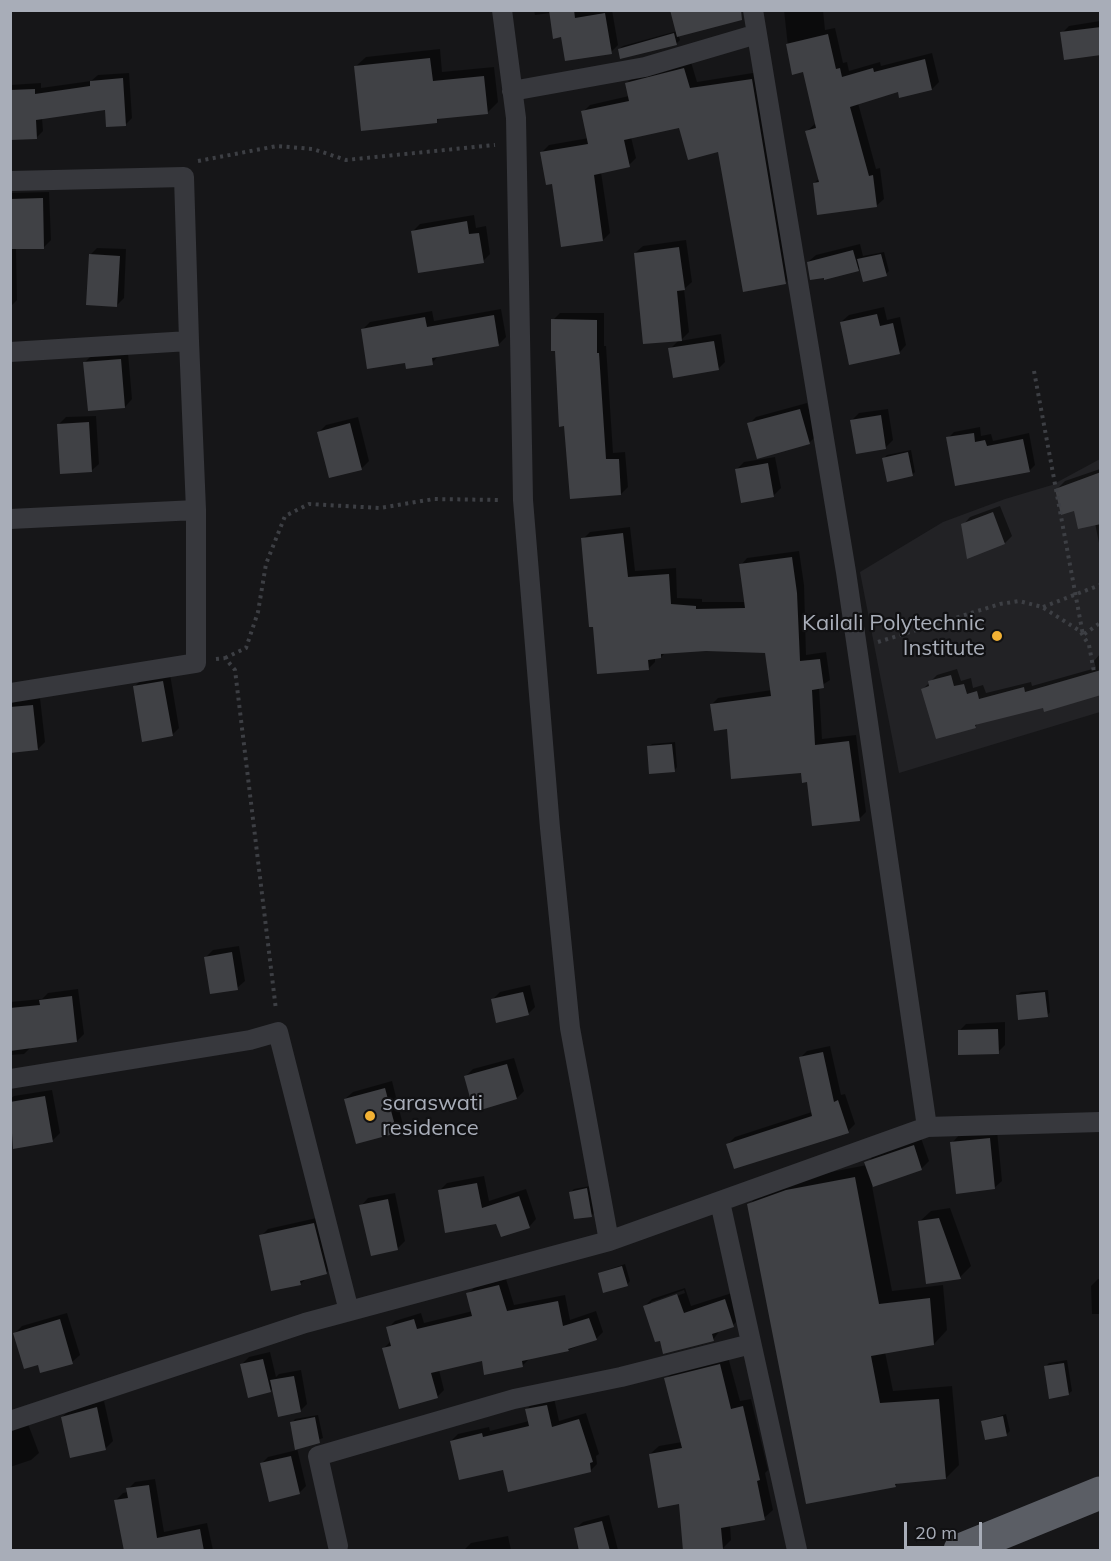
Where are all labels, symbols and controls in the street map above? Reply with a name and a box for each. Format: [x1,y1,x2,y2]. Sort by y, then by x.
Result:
place label: Kailali Polytechnic Institute [802,610,985,662]
marker: Kailali Polytechnic Institute [990,629,1004,643]
place label: saraswati residence [382,1090,483,1142]
marker: saraswati residence [363,1109,377,1123]
scale bar [907,1510,985,1548]
text: 20 m [915,1521,957,1544]

